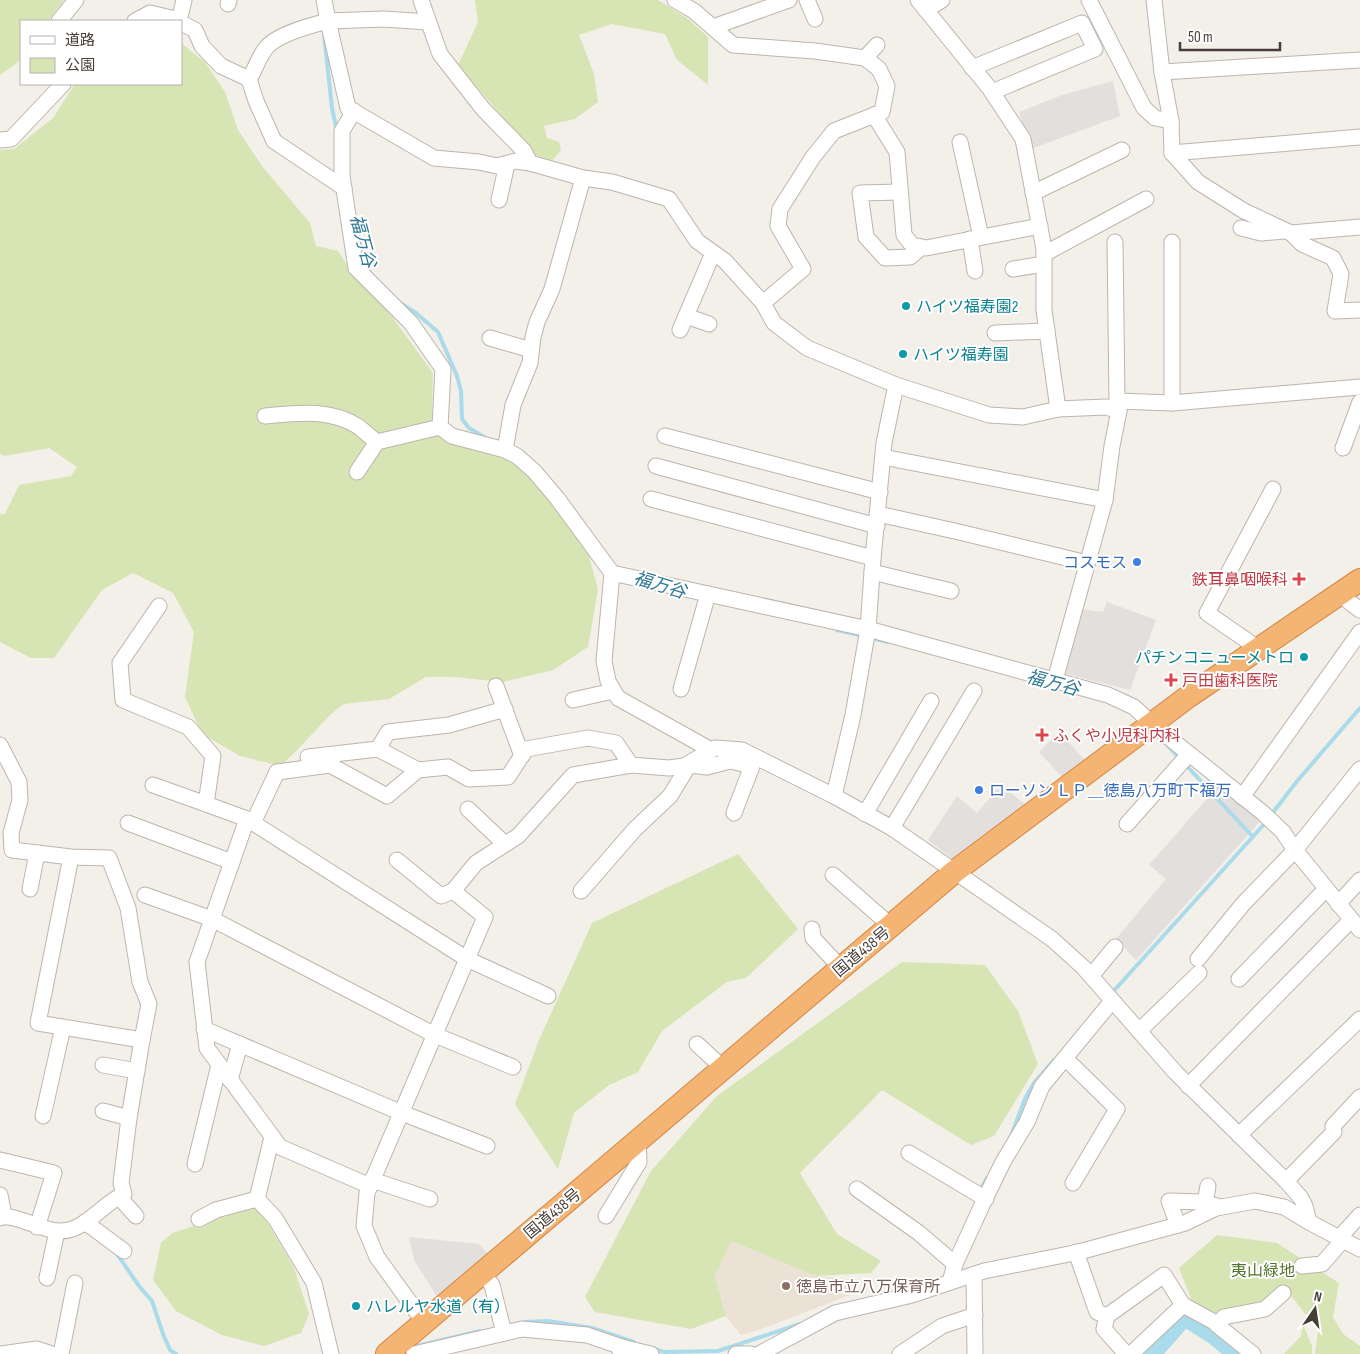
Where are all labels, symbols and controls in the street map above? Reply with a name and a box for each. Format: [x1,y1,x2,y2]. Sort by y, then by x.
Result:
legend [20,20,182,85]
scale bar [1180,20,1280,52]
text: 50 m [1188,28,1213,47]
text: 道路 [65,31,95,50]
text: 公園 [65,56,95,75]
water label: 福万谷 [345,212,380,272]
place label: ハイツ福寿園2 [916,298,1018,317]
marker: ハイツ福寿園2 [900,300,912,312]
place label: ハイツ福寿園 [913,346,1009,365]
marker: ハイツ福寿園 [897,348,909,360]
place label: コスモス [1063,554,1127,573]
marker: コスモス [1131,556,1143,568]
water label: 福万谷 [631,568,691,604]
place label: 鉄耳鼻咽喉科 [1192,571,1288,590]
marker: 鉄耳鼻咽喉科 [1292,572,1306,586]
place label: パチンコニューメトロ [1135,649,1294,668]
marker: パチンコニューメトロ [1298,651,1310,663]
water label: 福万谷 [1024,666,1084,701]
place label: 戸田歯科医院 [1182,672,1278,691]
marker: 戸田歯科医院 [1164,673,1178,687]
place label: ふくや小児科内科 [1053,727,1181,746]
marker: ふくや小児科内科 [1035,728,1049,742]
place label: ローソン ＬＰ＿徳島八万町下福万 [989,782,1232,801]
marker: ローソン ＬＰ＿徳島八万町下福万 [973,784,985,796]
street label: 国道438号 [830,923,894,981]
street label: 国道438号 [521,1185,585,1243]
park label: 夷山緑地 [1231,1262,1295,1281]
place label: 徳島市立八万保育所 [796,1278,940,1297]
marker: 徳島市立八万保育所 [780,1280,792,1292]
north arrow [1290,1284,1340,1334]
text: N [1312,1288,1323,1306]
place label: ハレルヤ水道（有） [366,1298,510,1317]
marker: ハレルヤ水道（有） [350,1300,362,1312]

